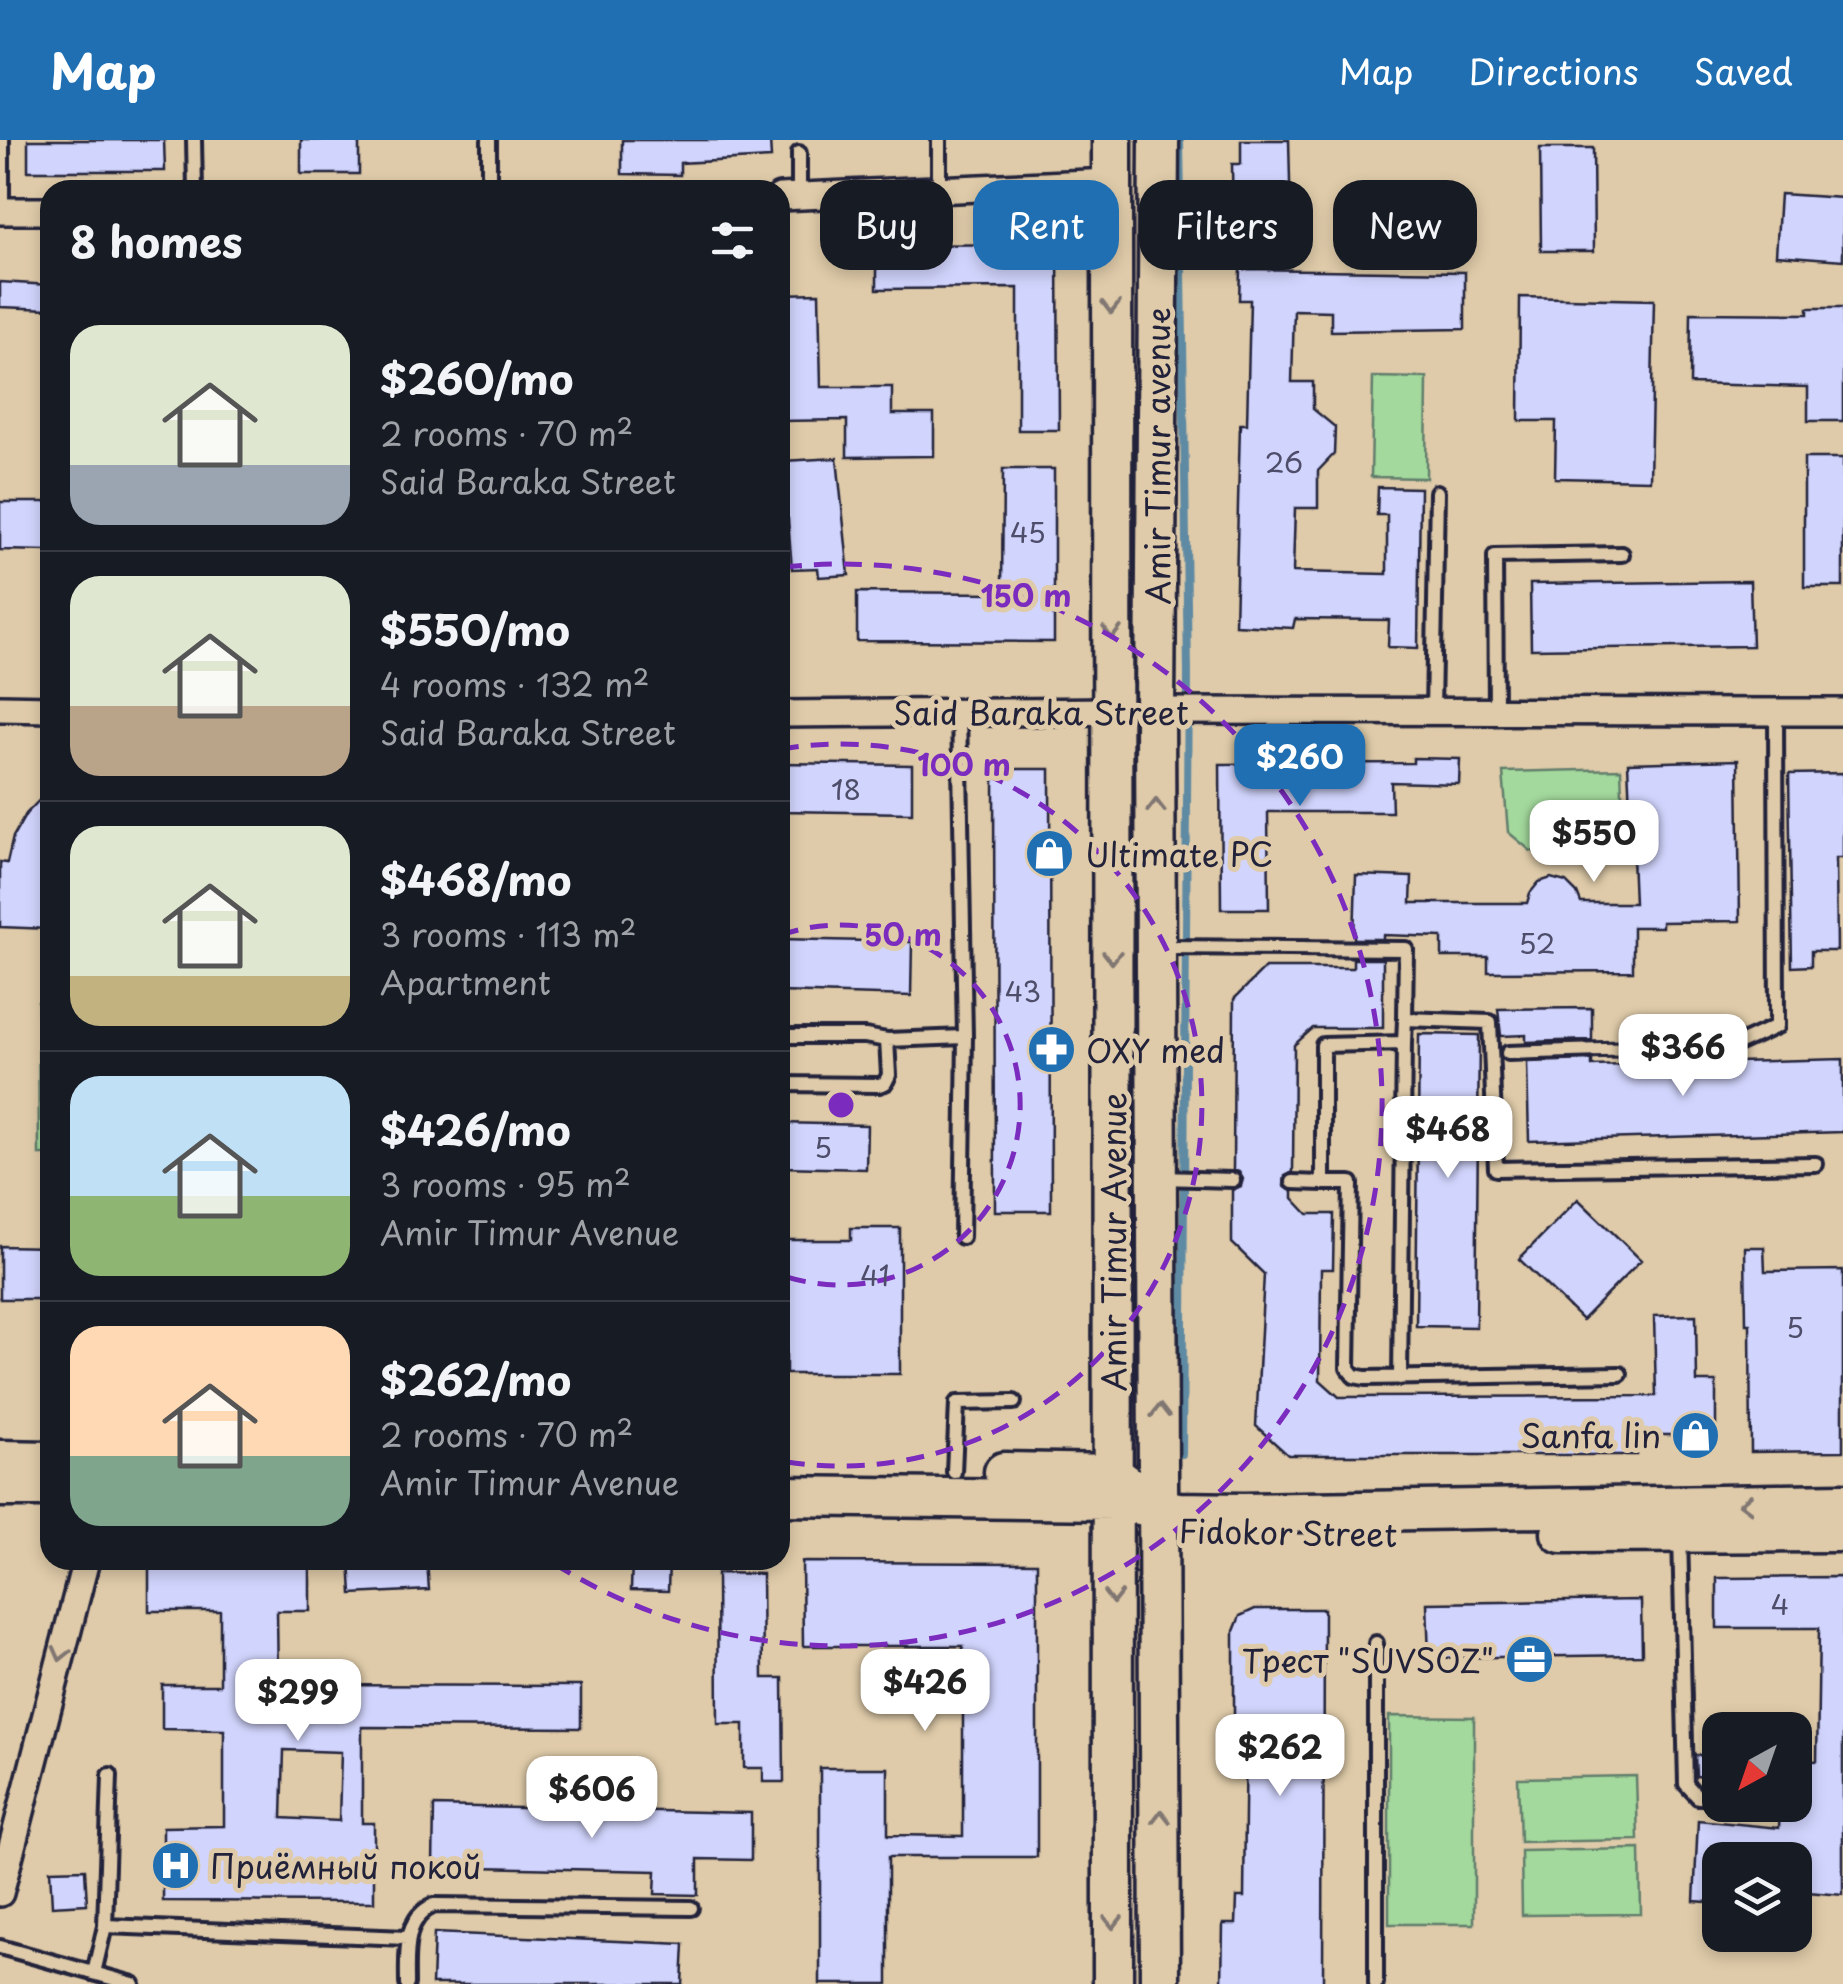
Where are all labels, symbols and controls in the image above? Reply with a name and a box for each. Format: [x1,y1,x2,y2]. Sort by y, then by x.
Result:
text: Map [50,34,156,106]
text: Map [1339,44,1413,97]
text: Directions [1468,44,1639,97]
text: Saved [1694,44,1793,97]
chip: Buy [820,180,953,270]
chip: Rent [973,180,1119,270]
chip: Filters [1139,180,1313,270]
chip: New [1333,180,1477,270]
text: 8 homes [70,209,243,272]
icon: filters [705,213,760,268]
one-way arrow [1100,300,1122,316]
street label: Amir Timur avenue [1133,307,1181,605]
text: $260/mo [380,346,574,409]
icon: home [150,365,270,485]
text: 2 rooms · 70 m² [380,409,633,457]
house number: 26 [1265,440,1303,483]
text: Said Baraka Street [380,457,676,505]
house number: 45 [1010,510,1046,553]
text: 150 m [981,572,1071,617]
text: $550/mo [380,597,570,660]
icon: home [150,616,270,736]
one-way arrow [1101,626,1123,641]
text: 4 rooms · 132 m² [380,660,650,708]
street label: Said Baraka Street [893,688,1189,736]
text: Said Baraka Street [380,708,676,756]
pin: $260 [1241,724,1359,809]
text: $260 [1256,732,1344,780]
text: 100 m [917,741,1011,786]
house number: 18 [831,767,861,810]
one-way arrow [1145,797,1167,812]
pin: $550 [1535,800,1653,885]
text: $550 [1552,808,1636,856]
shop icon: Ultimate PC [1024,828,1076,880]
place label: Ultimate PC [1085,830,1273,878]
text: $468/mo [380,847,571,910]
icon: home [150,866,270,986]
text: 3 rooms · 113 m² [380,910,637,958]
text: 50 m [864,911,942,956]
house number: 52 [1519,921,1555,964]
one-way arrow [1101,950,1123,966]
text: Apartment [380,958,551,1006]
house number: 43 [1005,969,1041,1012]
pin: $366 [1624,1014,1742,1099]
text: $366 [1641,1022,1725,1070]
pharmacy icon: OXY med [1025,1024,1077,1076]
place label: OXY med [1086,1026,1225,1074]
centre of rings [823,1087,859,1123]
street label: Amir Timur Avenue [1089,1092,1137,1392]
pin: $468 [1389,1096,1507,1181]
text: $426/mo [380,1097,571,1160]
text: $468 [1405,1104,1491,1152]
icon: home [150,1116,270,1236]
house number: 5 [814,1125,832,1168]
text: 3 rooms · 95 m² [380,1160,631,1208]
text: Amir Timur Avenue [380,1208,679,1256]
house number: 41 [860,1253,890,1296]
house number: 5 [1786,1305,1804,1348]
text: $262/mo [380,1347,571,1410]
icon: home [150,1366,270,1486]
one-way arrow [1149,1402,1171,1418]
shop icon: Sanfa lin [1670,1409,1722,1461]
text: 2 rooms · 70 m² [380,1410,633,1458]
place label: Sanfa lin [1520,1411,1661,1459]
text: Amir Timur Avenue [380,1458,679,1506]
one-way arrow [1737,1494,1753,1515]
street label: Fidokor Street [1178,1506,1398,1558]
house number: 4 [1771,1582,1789,1625]
one-way arrow [1102,1590,1124,1606]
office icon: Трест "SUVSOZ" [1503,1634,1555,1686]
place label: Трест "SUVSOZ" [1242,1636,1494,1684]
one-way arrow [52,1645,73,1662]
pin: $426 [866,1649,984,1734]
text: $426 [883,1657,967,1705]
pin: $299 [239,1659,357,1744]
text: $299 [257,1667,339,1715]
north arrow [1702,1712,1812,1822]
map controls [1702,1712,1812,1952]
pin: $262 [1221,1714,1339,1799]
text: $262 [1237,1722,1323,1770]
pin: $606 [533,1756,651,1841]
text: $606 [548,1764,636,1812]
one-way arrow [1150,1808,1172,1824]
hospital icon: Приёмный покой [149,1840,201,1892]
place label: Приёмный покой [210,1842,482,1890]
button: layers [1702,1842,1812,1952]
one-way arrow [1102,1916,1124,1931]

